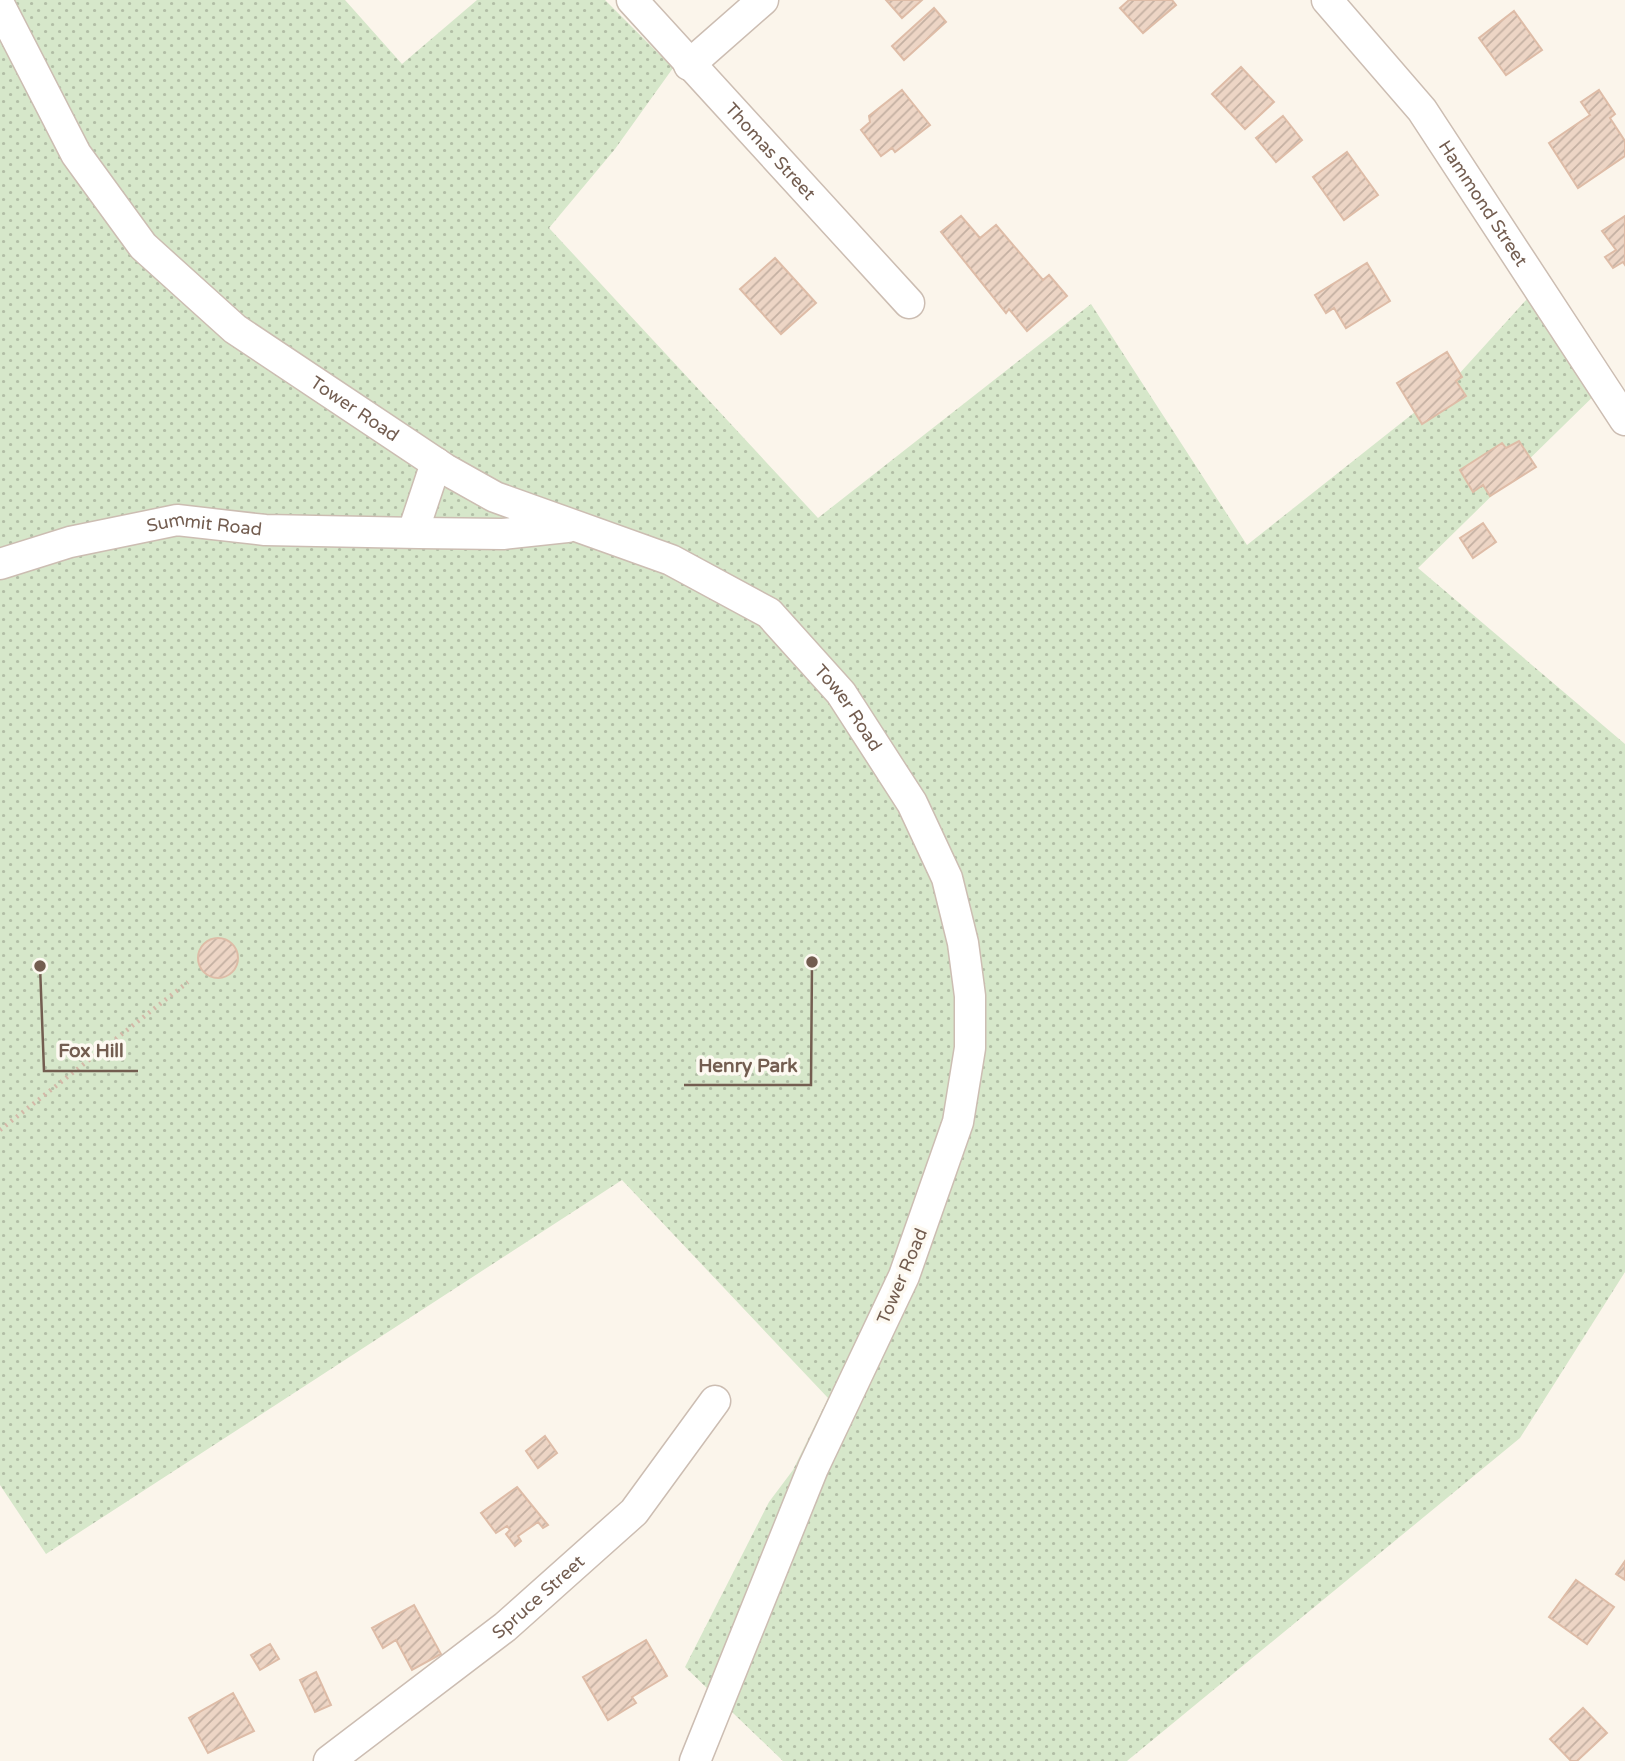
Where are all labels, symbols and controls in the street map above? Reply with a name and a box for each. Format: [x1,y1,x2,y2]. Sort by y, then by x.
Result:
street label: Thomas Street [720,98,820,205]
street label: Hammond Street [1434,136,1532,271]
street label: Tower Road [306,371,403,446]
street label: Summit Road [145,508,263,541]
street label: Tower Road [810,660,887,755]
callout: Fox Hill [44,1031,138,1071]
text: Fox Hill [58,1040,124,1062]
callout: Henry Park [684,1045,811,1085]
text: Henry Park [698,1055,798,1078]
street label: Tower Road [872,1225,932,1327]
street label: Spruce Street [488,1550,589,1644]

